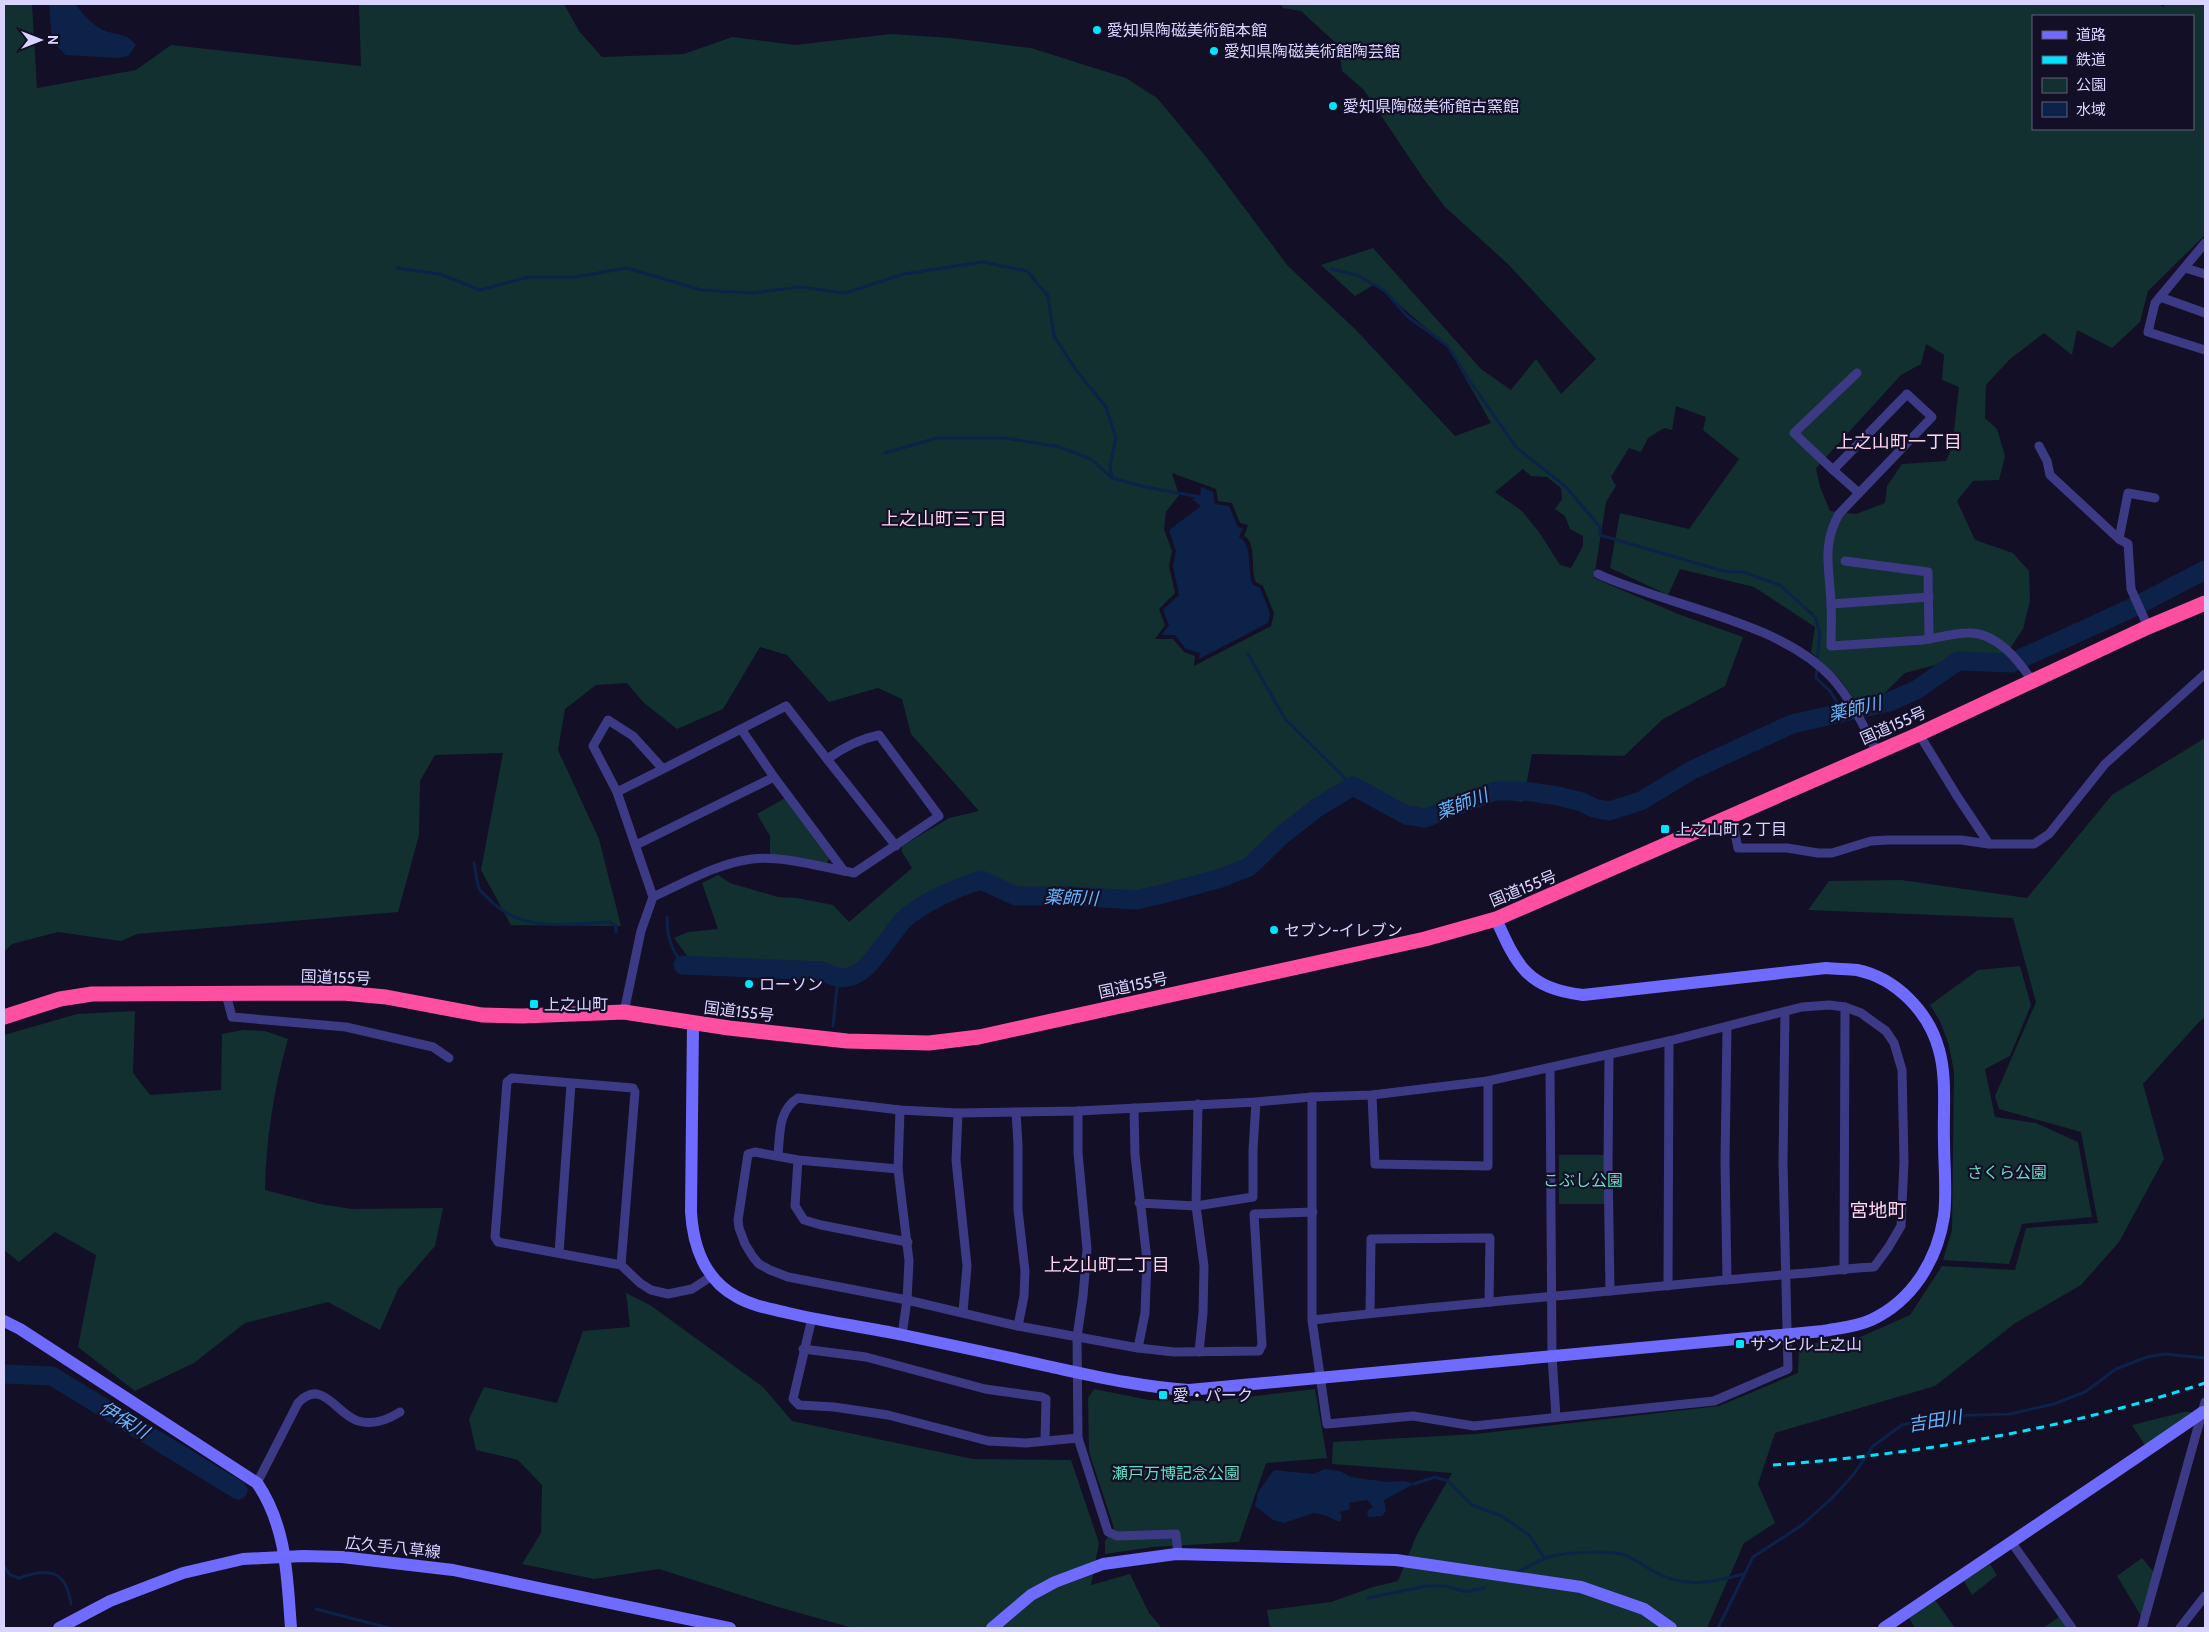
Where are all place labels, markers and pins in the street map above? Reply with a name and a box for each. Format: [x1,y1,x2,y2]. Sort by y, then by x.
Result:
place label: 愛知県陶磁美術館本館 [1107,21,1267,40]
marker: 愛知県陶磁美術館本館 [1091,24,1103,36]
place label: 愛知県陶磁美術館陶芸館 [1224,42,1400,61]
marker: 愛知県陶磁美術館陶芸館 [1208,45,1220,57]
place label: 愛知県陶磁美術館古窯館 [1343,97,1519,116]
marker: 愛知県陶磁美術館古窯館 [1327,100,1339,112]
place label: 上之山町２丁目 [1675,820,1787,839]
marker: 上之山町２丁目 [1659,823,1671,835]
place label: セブン-イレブン [1284,921,1403,940]
marker: セブン-イレブン [1268,924,1280,936]
place label: ローソン [759,975,823,994]
marker: ローソン [743,978,755,990]
place label: 上之山町 [544,995,608,1014]
marker: 上之山町 [528,998,540,1010]
place label: サンヒル上之山 [1750,1335,1862,1354]
marker: サンヒル上之山 [1734,1338,1746,1350]
place label: 愛・パーク [1173,1386,1253,1405]
marker: 愛・パーク [1157,1389,1169,1401]

